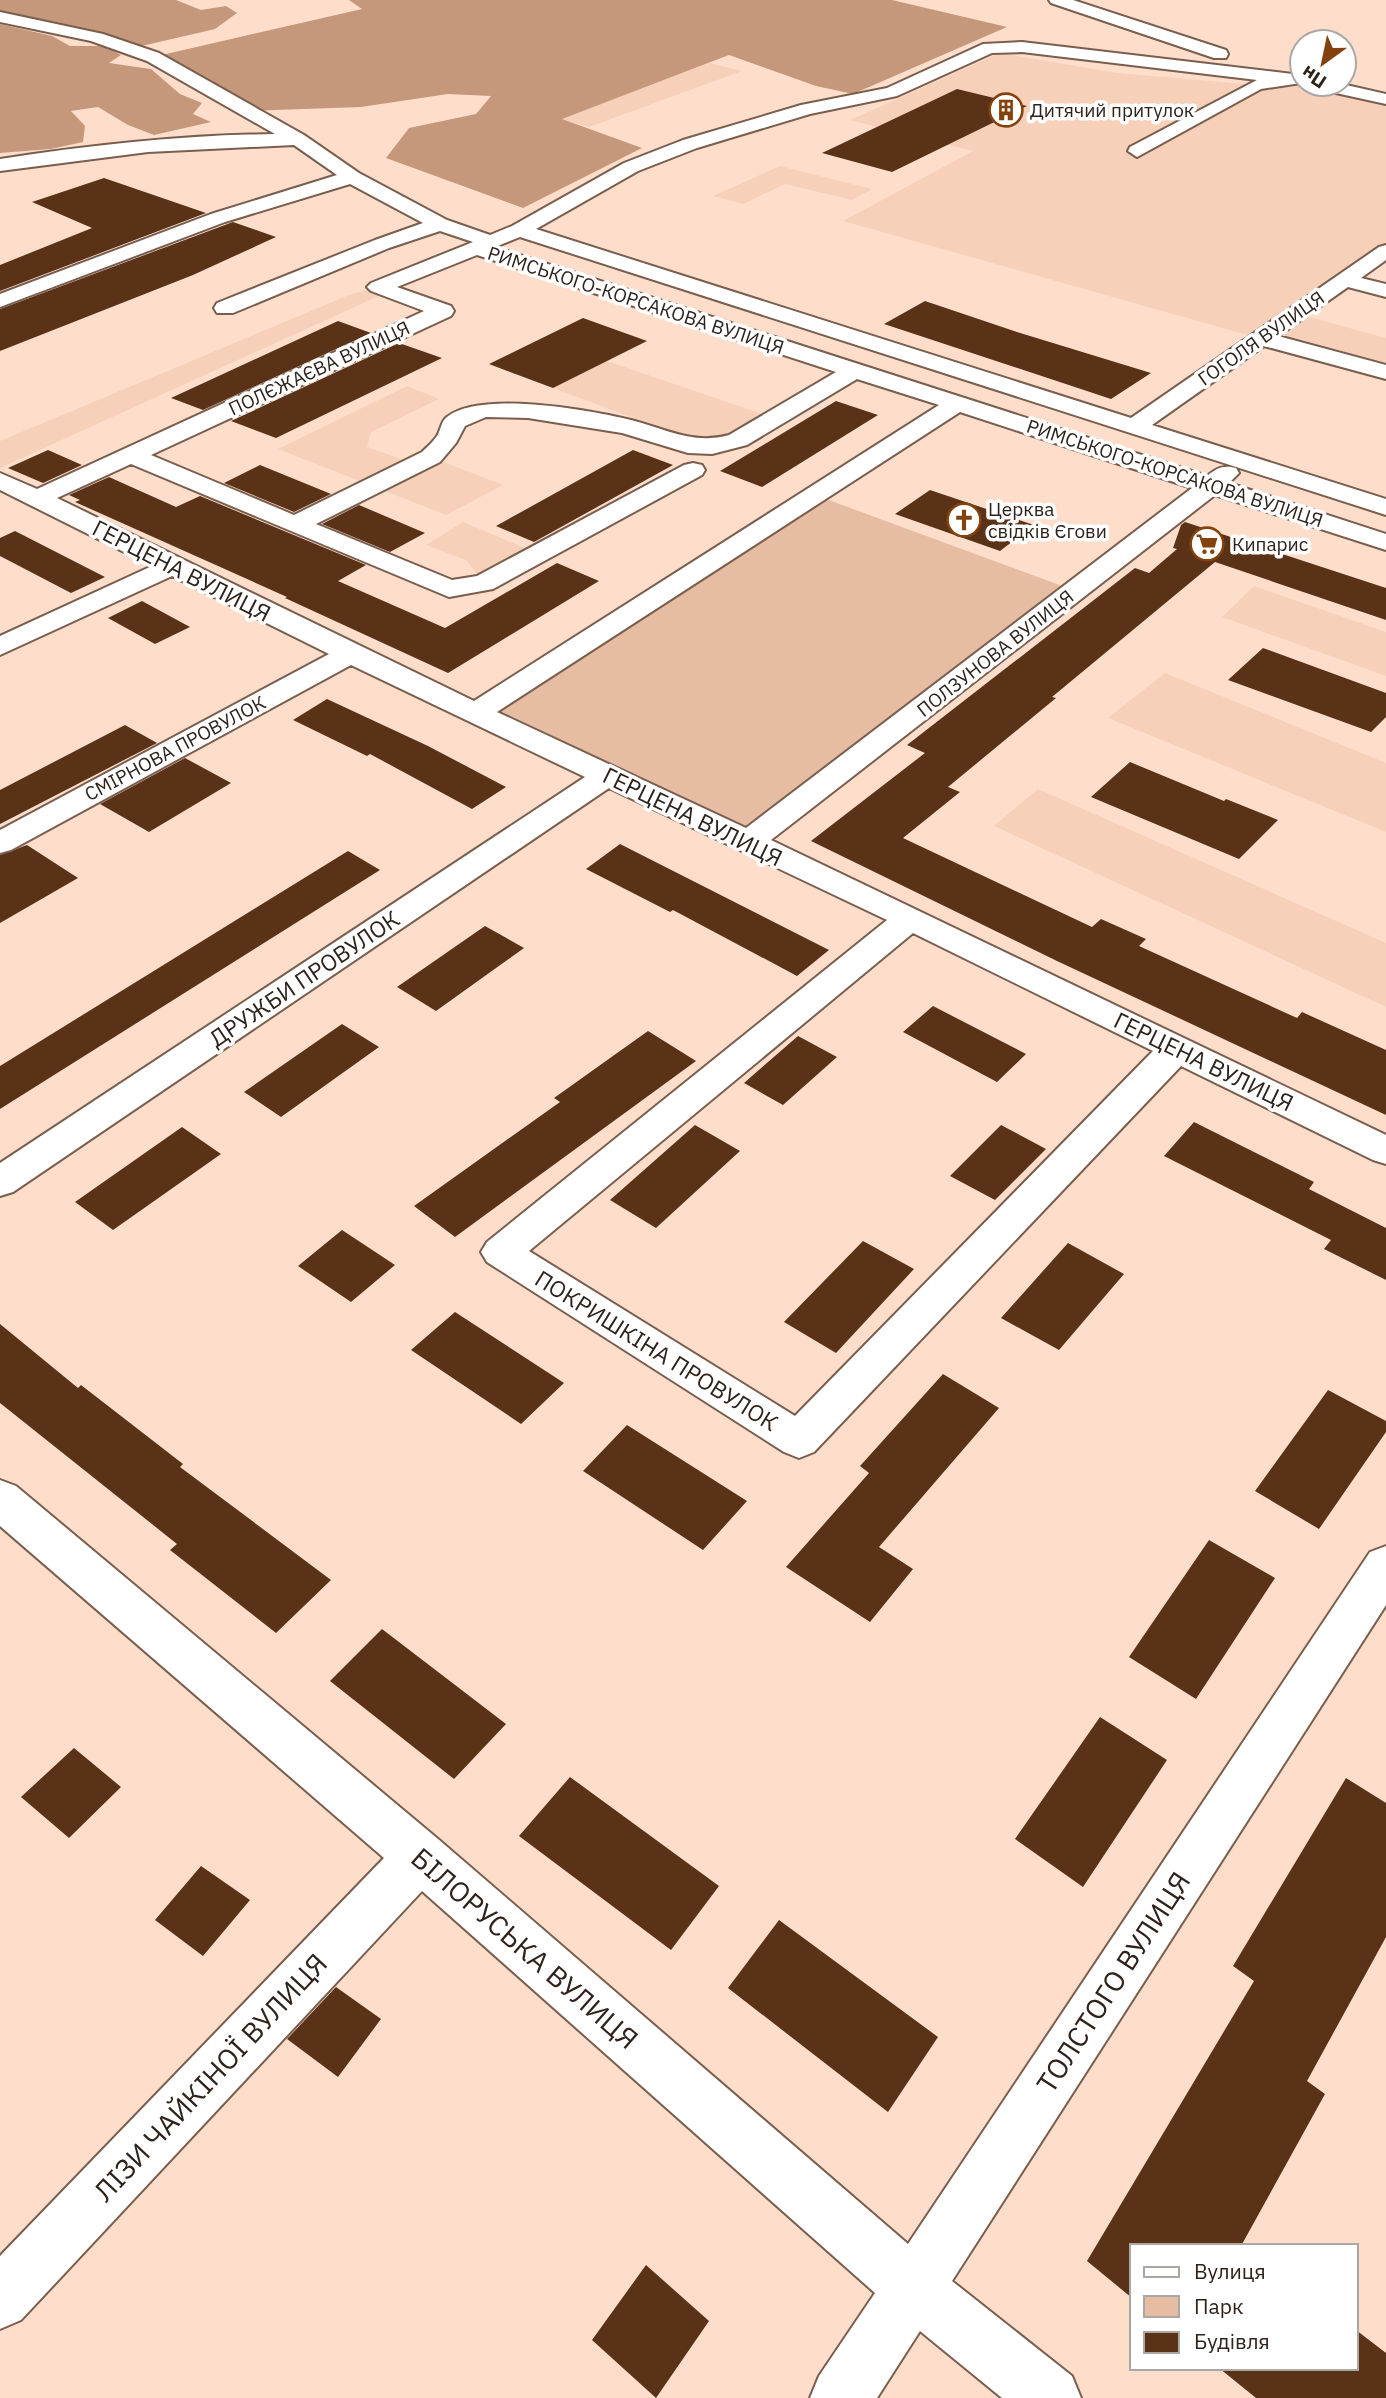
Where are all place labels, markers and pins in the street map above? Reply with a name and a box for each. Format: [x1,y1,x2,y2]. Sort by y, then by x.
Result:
building icon: Дитячий притулок [987,91,1025,129]
place label: Дитячий притулок [1030,98,1194,122]
place label: Церква свідків Єгови [988,497,1107,543]
church icon: Церква свідків Єгови [945,501,983,539]
supermarket icon: Кипарис [1188,525,1226,563]
place label: Кипарис [1232,532,1309,556]

